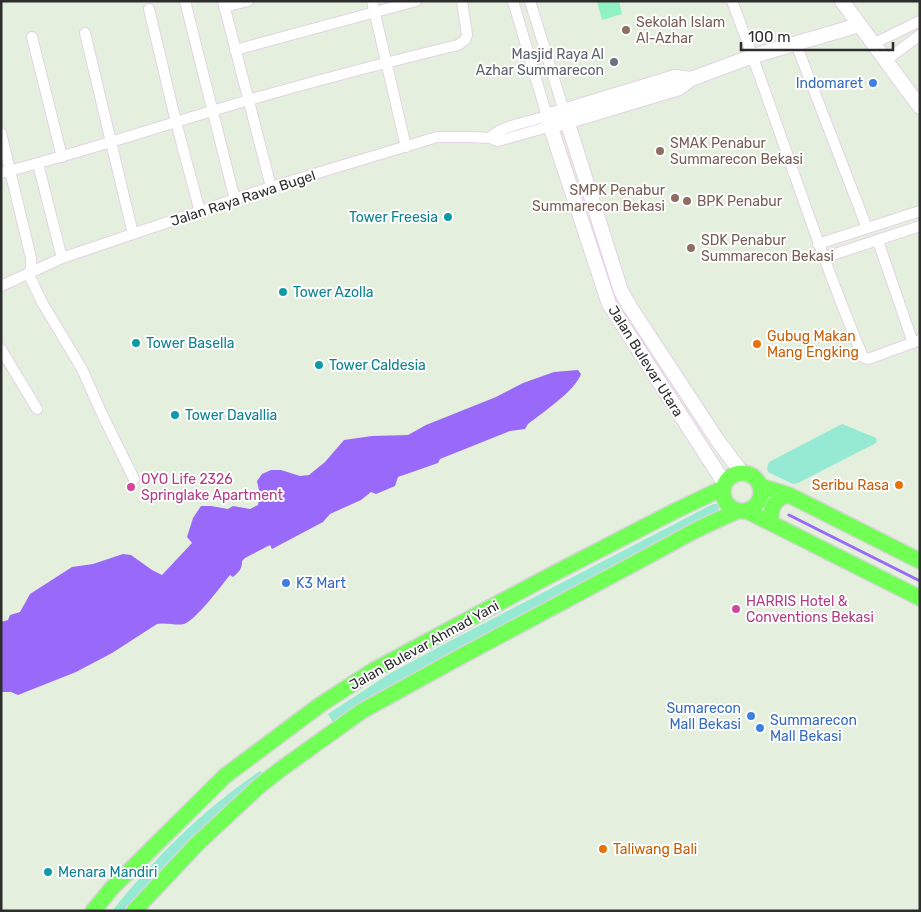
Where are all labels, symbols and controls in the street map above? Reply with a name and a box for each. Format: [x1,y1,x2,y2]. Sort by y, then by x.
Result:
place label: Sekolah Islam Al-Azhar [636,14,725,47]
scale bar [741,20,894,52]
marker: Sekolah Islam Al-Azhar [620,24,632,36]
text: 100 m [748,28,790,46]
place label: Masjid Raya Al Azhar Summarecon [476,46,604,79]
marker: Masjid Raya Al Azhar Summarecon [608,56,620,68]
place label: Indomaret [796,75,864,92]
marker: Indomaret [867,77,879,89]
place label: SMAK Penabur Summarecon Bekasi [670,135,803,168]
marker: SMAK Penabur Summarecon Bekasi [654,145,666,157]
street label: Jalan Raya Rawa Bugel [169,167,318,230]
place label: SMPK Penabur Summarecon Bekasi [532,182,666,215]
marker: SMPK Penabur Summarecon Bekasi [669,192,681,204]
place label: BPK Penabur [697,193,783,210]
marker: BPK Penabur [681,195,693,207]
place label: Tower Freesia [349,209,438,226]
marker: Tower Freesia [442,211,454,223]
place label: SDK Penabur Summarecon Bekasi [701,232,834,265]
marker: SDK Penabur Summarecon Bekasi [685,242,697,254]
place label: Tower Azolla [293,284,374,301]
marker: Tower Azolla [277,286,289,298]
street label: Jalan Bulevar Utara [604,303,687,420]
place label: Gubug Makan Mang Engking [767,328,859,361]
place label: Tower Basella [146,335,235,352]
marker: Tower Basella [130,337,142,349]
marker: Gubug Makan Mang Engking [751,338,763,350]
place label: Tower Caldesia [329,357,426,374]
marker: Tower Caldesia [313,359,325,371]
place label: Tower Davallia [185,407,277,424]
marker: Tower Davallia [169,409,181,421]
place label: OYO Life 2326 Springlake Apartment [141,471,283,504]
place label: Seribu Rasa [812,477,889,494]
marker: Seribu Rasa [893,479,905,491]
marker: OYO Life 2326 Springlake Apartment [125,481,137,493]
place label: K3 Mart [296,575,346,592]
marker: K3 Mart [280,577,292,589]
place label: HARRIS Hotel & Conventions Bekasi [746,593,874,626]
street label: Jalan Bulevar Ahmad Yani [347,597,502,694]
marker: HARRIS Hotel & Conventions Bekasi [730,603,742,615]
place label: Sumarecon Mall Bekasi [666,700,741,733]
marker: Sumarecon Mall Bekasi [745,710,757,722]
place label: Summarecon Mall Bekasi [770,712,857,745]
marker: Summarecon Mall Bekasi [754,722,766,734]
place label: Taliwang Bali [613,841,697,858]
marker: Taliwang Bali [597,843,609,855]
place label: Menara Mandiri [58,864,157,881]
marker: Menara Mandiri [42,866,54,878]

